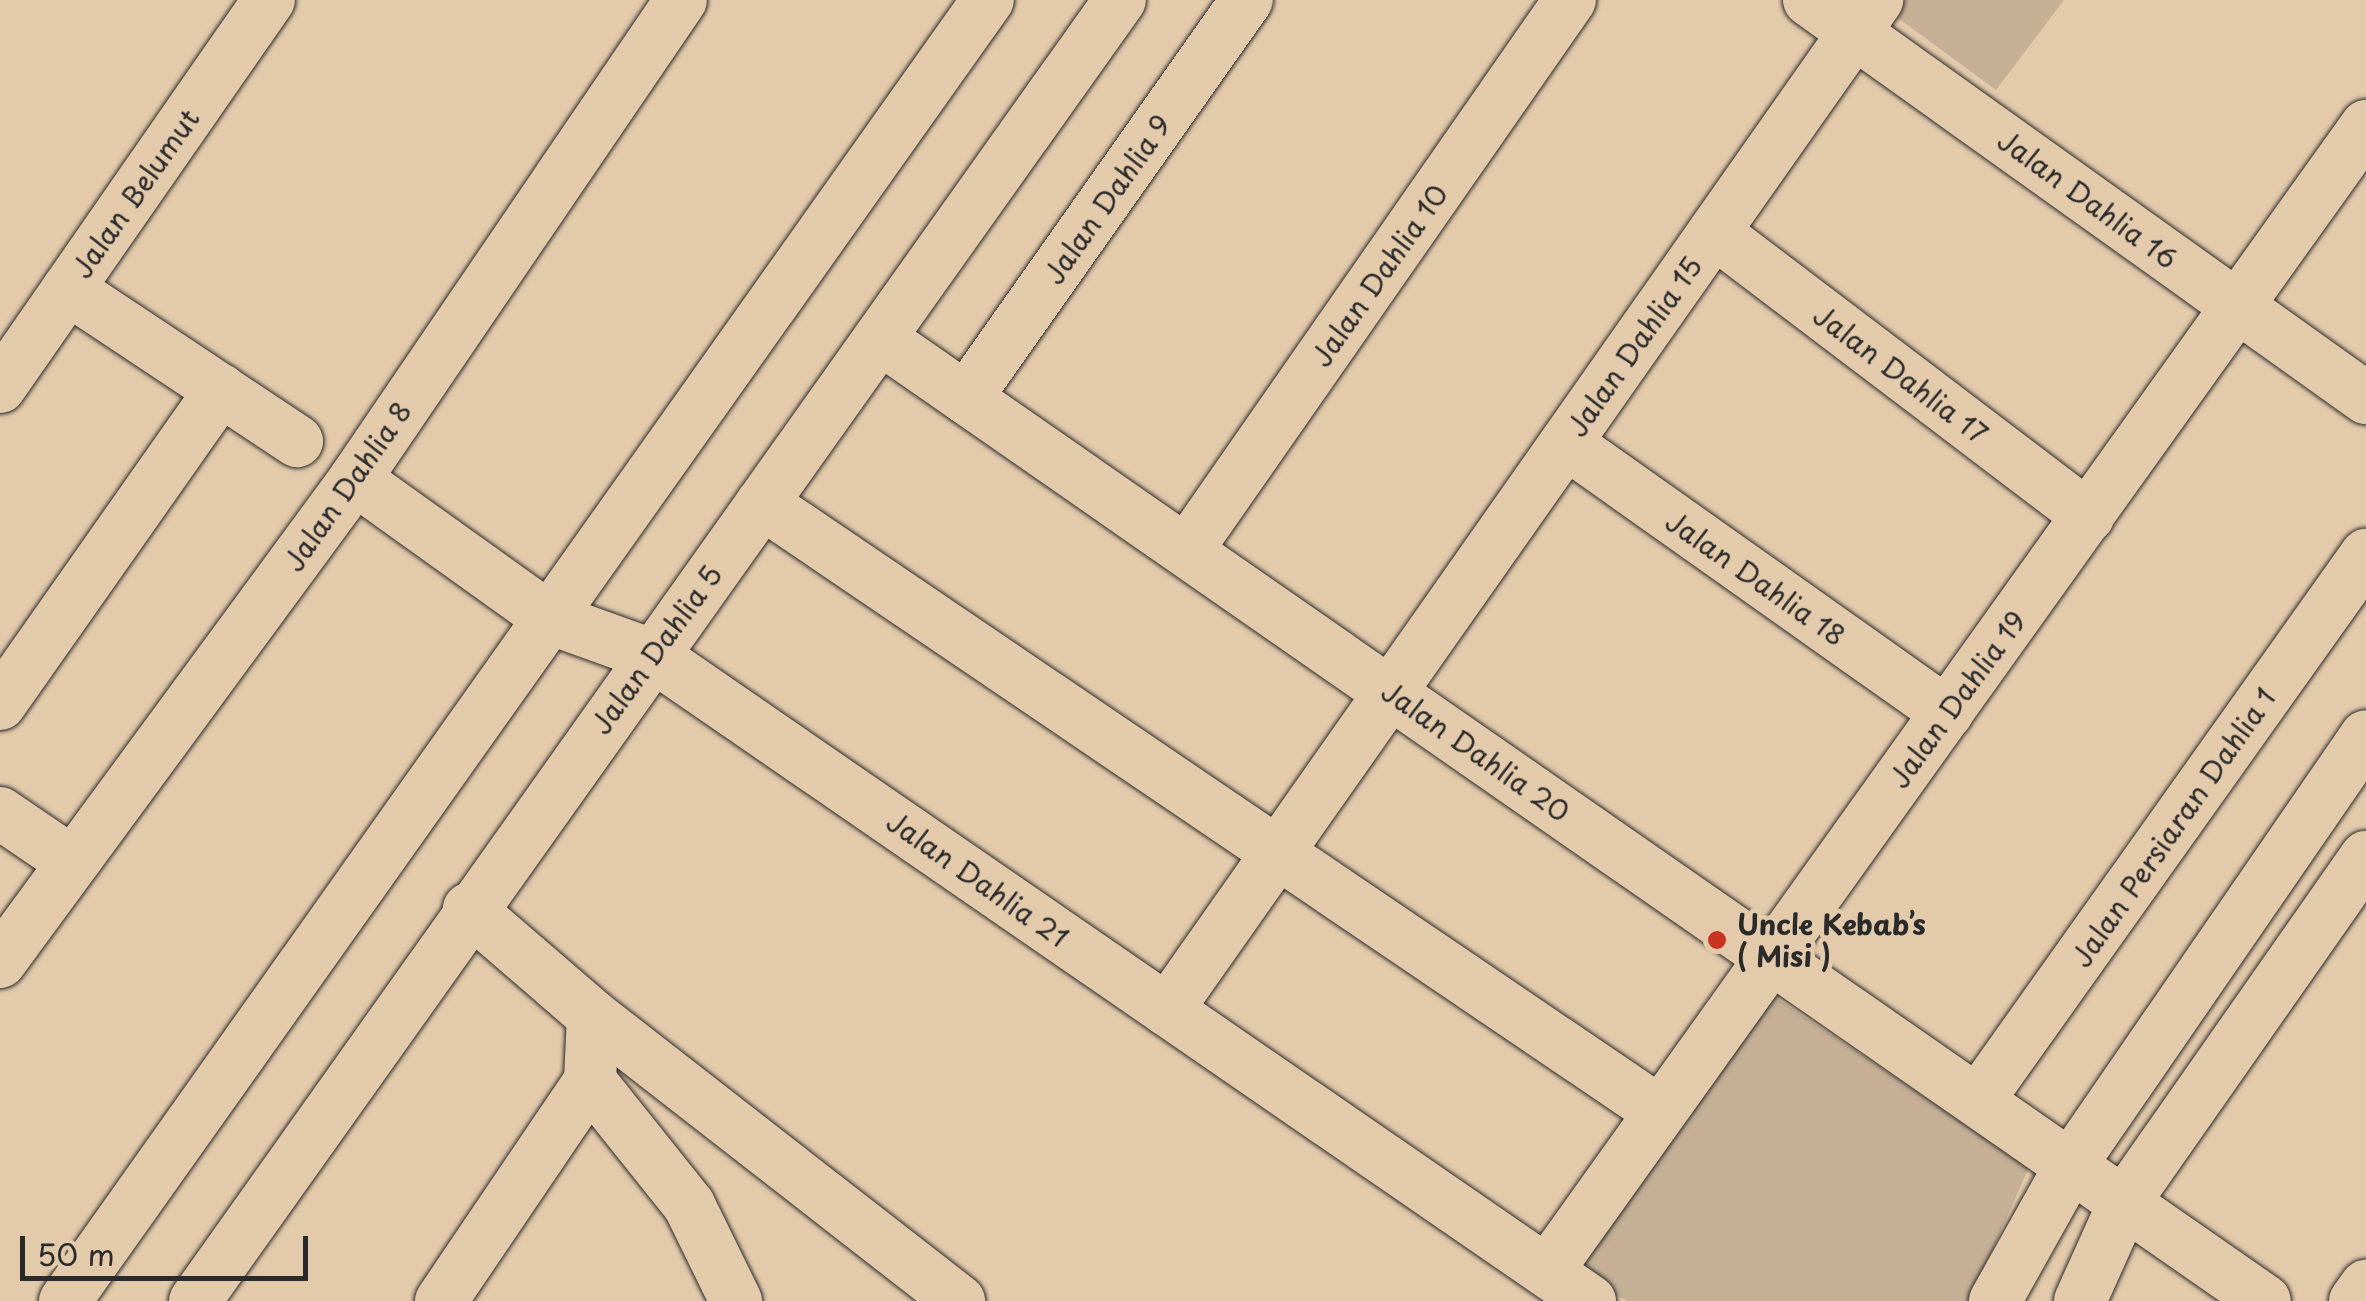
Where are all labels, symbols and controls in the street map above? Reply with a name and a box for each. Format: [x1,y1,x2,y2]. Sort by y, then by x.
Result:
street label: Jalan Belumut [65,103,205,283]
street label: Jalan Dahlia 9 [1036,107,1178,291]
street label: Jalan Dahlia 16 [1990,122,2186,276]
street label: Jalan Dahlia 10 [1303,176,1455,374]
street label: Jalan Dahlia 15 [1558,248,1710,444]
street label: Jalan Dahlia 17 [1806,297,1996,451]
street label: Jalan Dahlia 8 [275,393,419,579]
street label: Jalan Dahlia 18 [1658,503,1854,653]
street label: Jalan Dahlia 5 [583,557,729,741]
street label: Jalan Dahlia 19 [1881,603,2033,795]
street label: Jalan Dahlia 20 [1374,673,1578,829]
street label: Jalan Persiaran Dahlia 1 [2063,680,2283,974]
street label: Jalan Dahlia 21 [879,803,1077,955]
place label: Uncle Kebab’s ( Misi ) [1737,907,1928,973]
marker: Uncle Kebab’s ( Misi ) [1706,929,1728,951]
scale bar [25,1216,312,1278]
text: 50 m [37,1231,115,1276]

